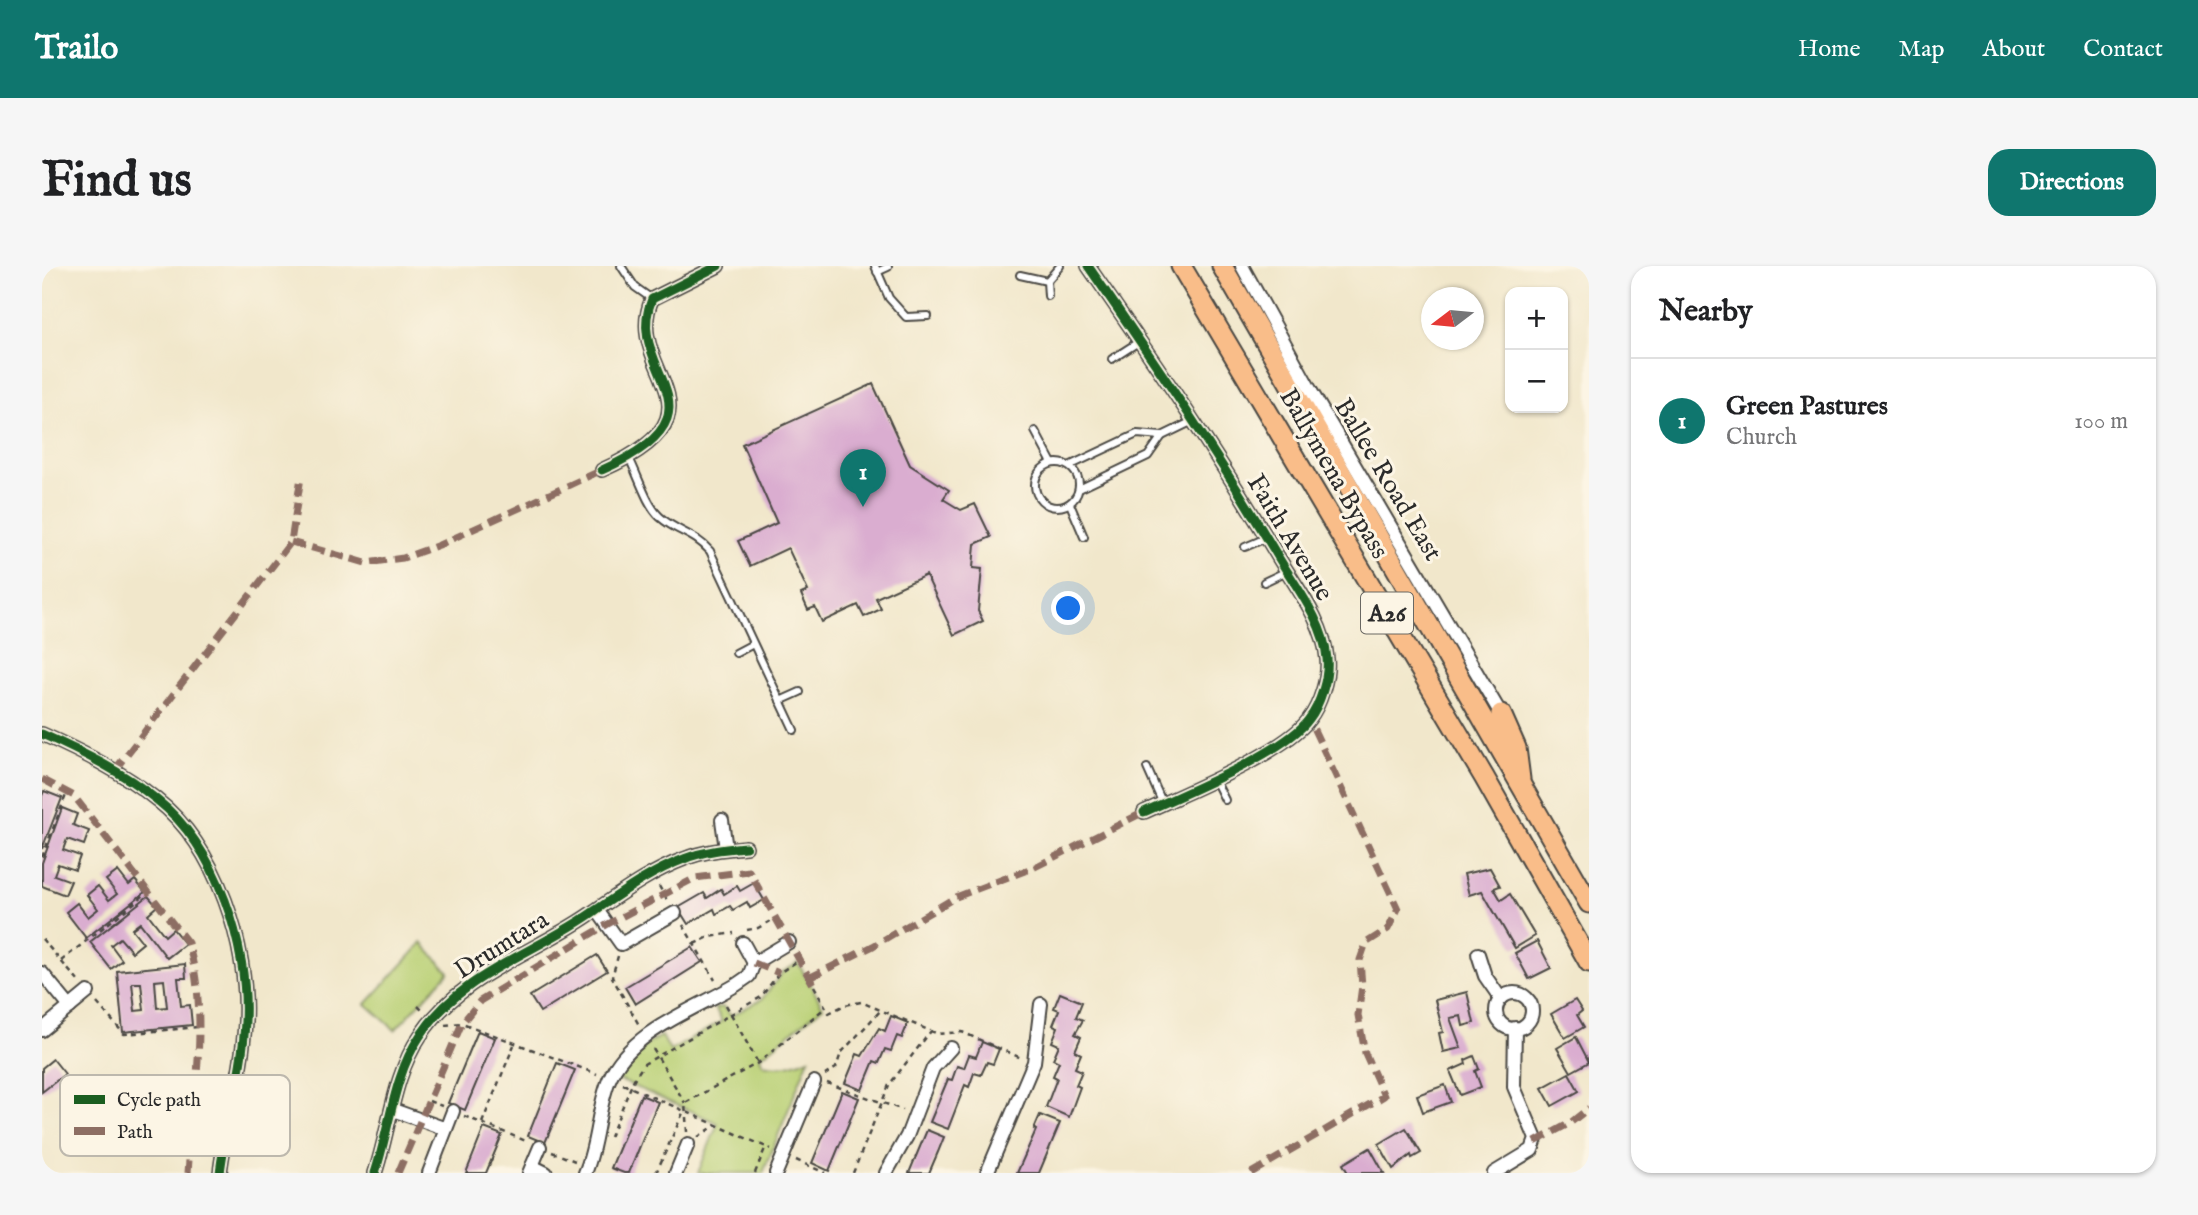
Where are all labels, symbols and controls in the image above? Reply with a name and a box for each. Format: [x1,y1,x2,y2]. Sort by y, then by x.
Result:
text: Trailo [35,28,118,70]
text: Home [1798,34,1861,65]
text: Map [1899,34,1945,65]
text: About [1983,34,2045,65]
text: Contact [2083,34,2163,65]
button: Directions [1988,149,2156,216]
text: Find us [42,151,192,213]
north arrow [1421,287,1484,350]
map controls [1505,287,1568,413]
button: + [1505,287,1568,350]
text: Nearby [1659,293,1752,331]
button: − [1505,350,1568,413]
street label: Ballymena Bypass [1272,383,1396,565]
text: Green Pastures [1726,390,1888,423]
street label: Ballee Road East [1326,392,1449,567]
text: 1 [1678,407,1686,436]
text: 100 m [2074,407,2128,436]
text: Church [1726,423,1797,452]
pin: 1 [840,449,886,507]
street label: Faith Avenue [1239,468,1340,607]
your location [1051,591,1085,625]
road number: A26 [1361,592,1413,634]
street label: Drumtara [449,903,556,987]
legend [60,1075,290,1156]
text: Cycle path [117,1089,201,1113]
text: Path [117,1121,153,1145]

